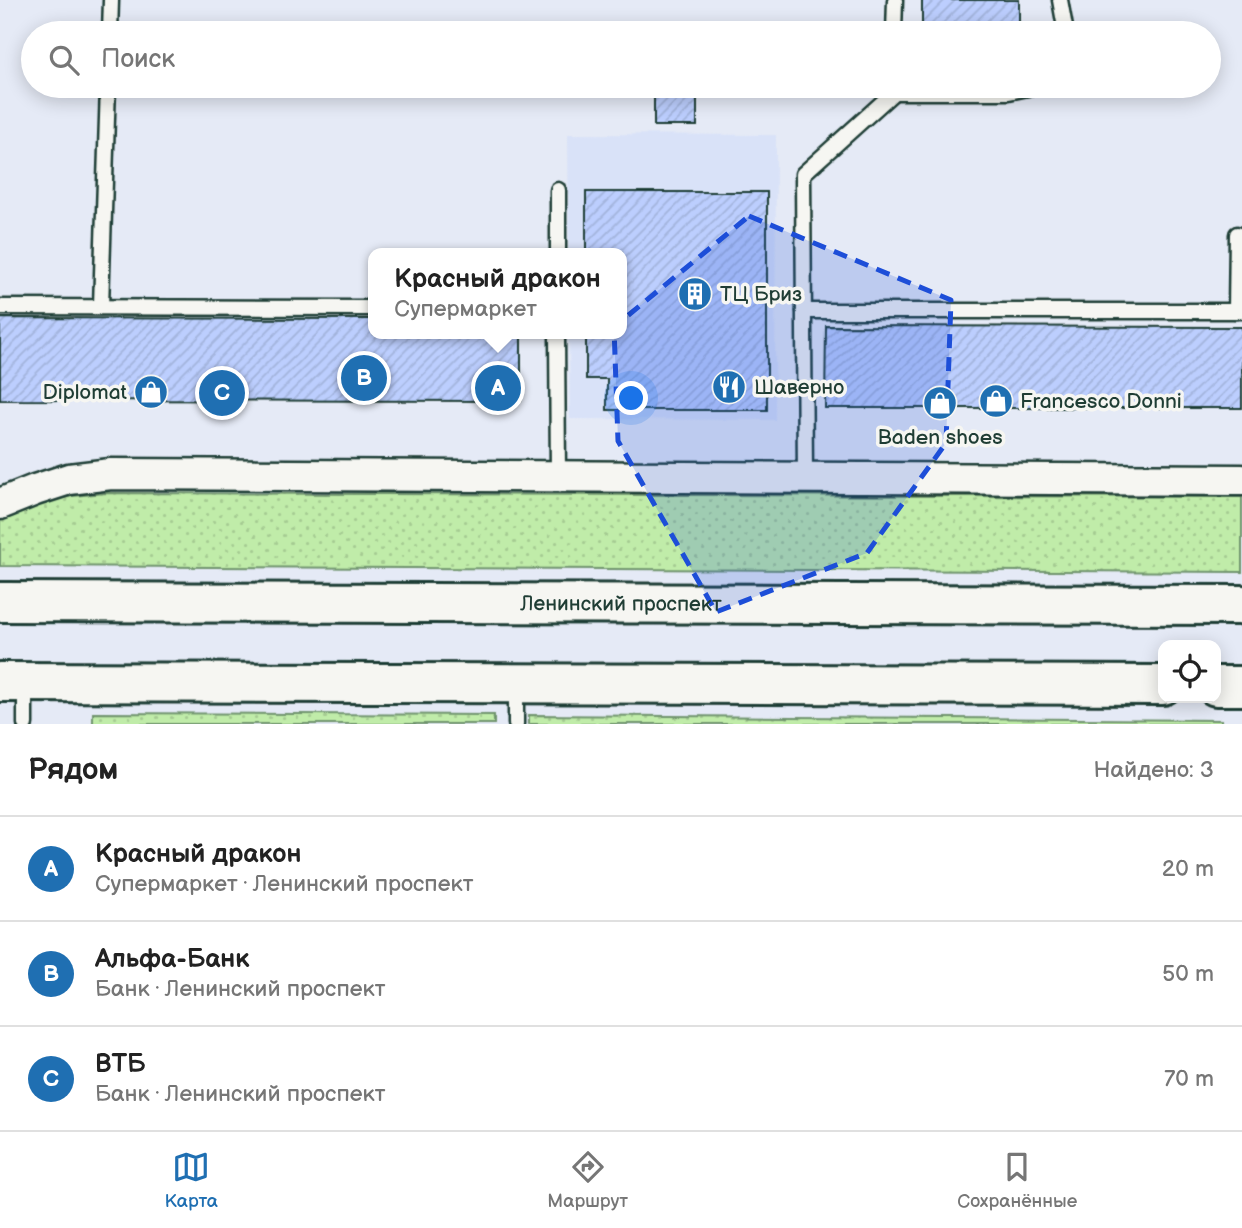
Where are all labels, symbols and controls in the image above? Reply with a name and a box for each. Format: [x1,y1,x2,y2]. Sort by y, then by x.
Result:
search box [21,21,1221,98]
icon: search [45,41,83,79]
text: Поиск [101,44,175,75]
popup [368,248,627,339]
text: Красный дракон [394,264,601,295]
building icon: ТЦ Бриз [676,275,714,313]
place label: ТЦ Бриз [720,282,802,307]
text: Супермаркет [394,295,537,323]
pin: B [341,352,387,404]
pin: A [475,362,521,414]
pin: C [199,367,245,419]
restaurant icon: Шаверно [710,368,748,406]
shop icon: Diplomat [132,373,170,411]
place label: Шаверно [754,375,844,400]
place label: Diplomat [42,380,128,405]
your location [614,381,648,415]
shop icon: Francesco Donni [977,382,1015,420]
shop icon: Baden shoes [921,384,959,422]
place label: Francesco Donni [1020,389,1182,414]
place label: Baden shoes [877,425,1003,450]
street label: Ленинский проспект [519,591,722,616]
map controls [1158,640,1221,703]
button: locate [1158,640,1221,703]
text: Рядом [28,752,118,788]
text: Найдено: 3 [1093,756,1214,784]
text: Красный дракон [95,839,301,870]
text: A [44,855,58,883]
text: 20 m [1162,855,1214,883]
text: Супермаркет · Ленинский проспект [95,870,473,898]
text: Альфа-Банк [95,944,249,975]
text: B [43,960,59,988]
text: 50 m [1162,960,1214,988]
text: Банк · Ленинский проспект [95,975,385,1003]
text: ВТБ [95,1049,146,1080]
text: C [43,1065,59,1093]
text: 70 m [1164,1065,1214,1093]
text: Банк · Ленинский проспект [95,1080,385,1108]
tab: Карта [165,1148,218,1213]
tab: Маршрут [547,1148,628,1213]
tab: Сохранённые [957,1148,1077,1213]

